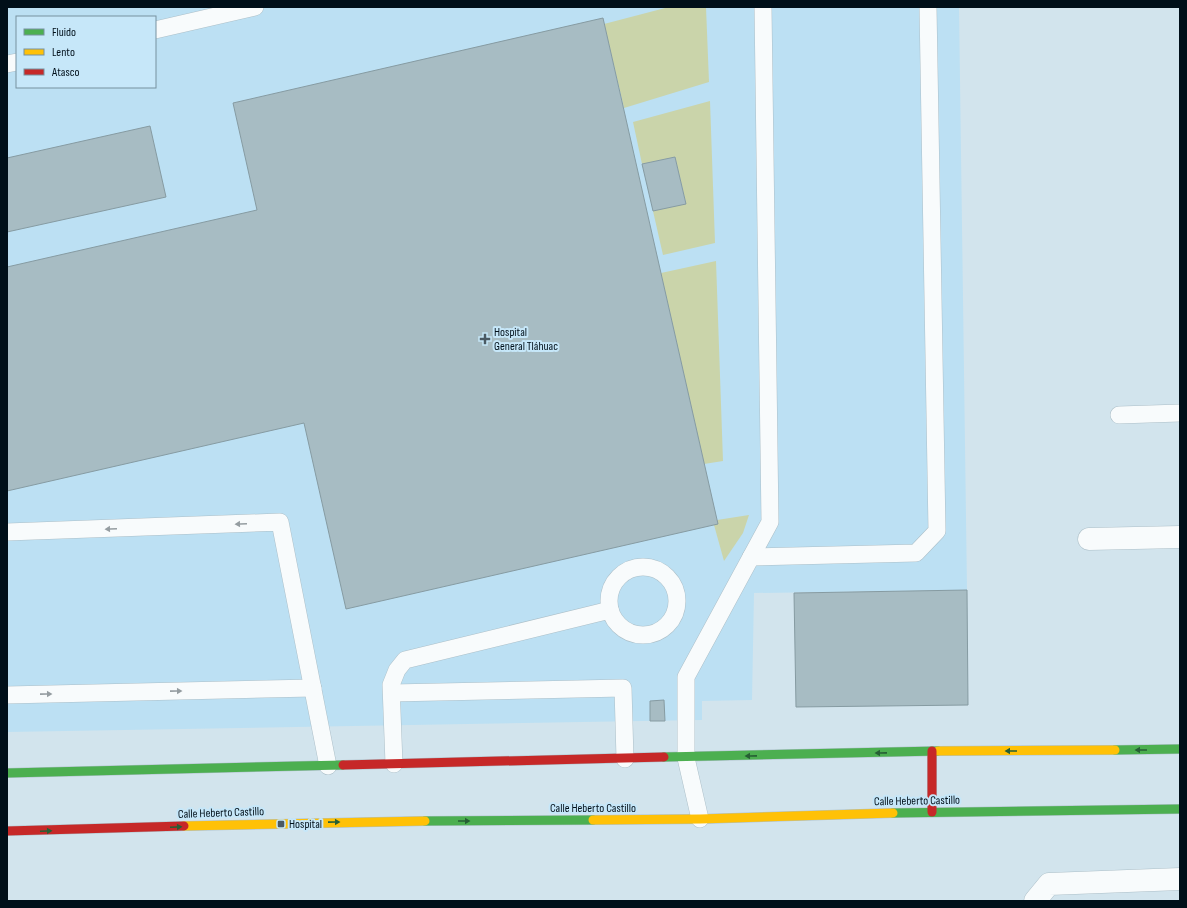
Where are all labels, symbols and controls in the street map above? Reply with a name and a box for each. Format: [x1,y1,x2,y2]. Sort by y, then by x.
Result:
legend [16,16,156,88]
text: Fluido [52,25,76,40]
text: Lento [52,45,75,60]
text: Atasco [51,65,79,80]
place label: Hospital General Tláhuac [494,325,558,354]
marker: Hospital General Tláhuac [479,333,491,345]
one-way arrow [234,521,247,527]
one-way arrow [105,525,117,532]
one-way arrow [170,688,183,694]
one-way arrow [40,691,53,697]
one-way arrow [1135,746,1147,753]
one-way arrow [1004,748,1017,754]
one-way arrow [875,749,887,756]
one-way arrow [744,753,757,759]
street label: Calle Heberto Castillo [874,793,960,809]
street label: Calle Heberto Castillo [550,801,636,816]
street label: Calle Heberto Castillo [178,804,264,822]
place label: Hospital [289,817,322,832]
one-way arrow [458,818,471,824]
marker: Hospital [276,819,286,829]
one-way arrow [328,819,341,825]
one-way arrow [170,824,183,830]
one-way arrow [40,827,52,834]

